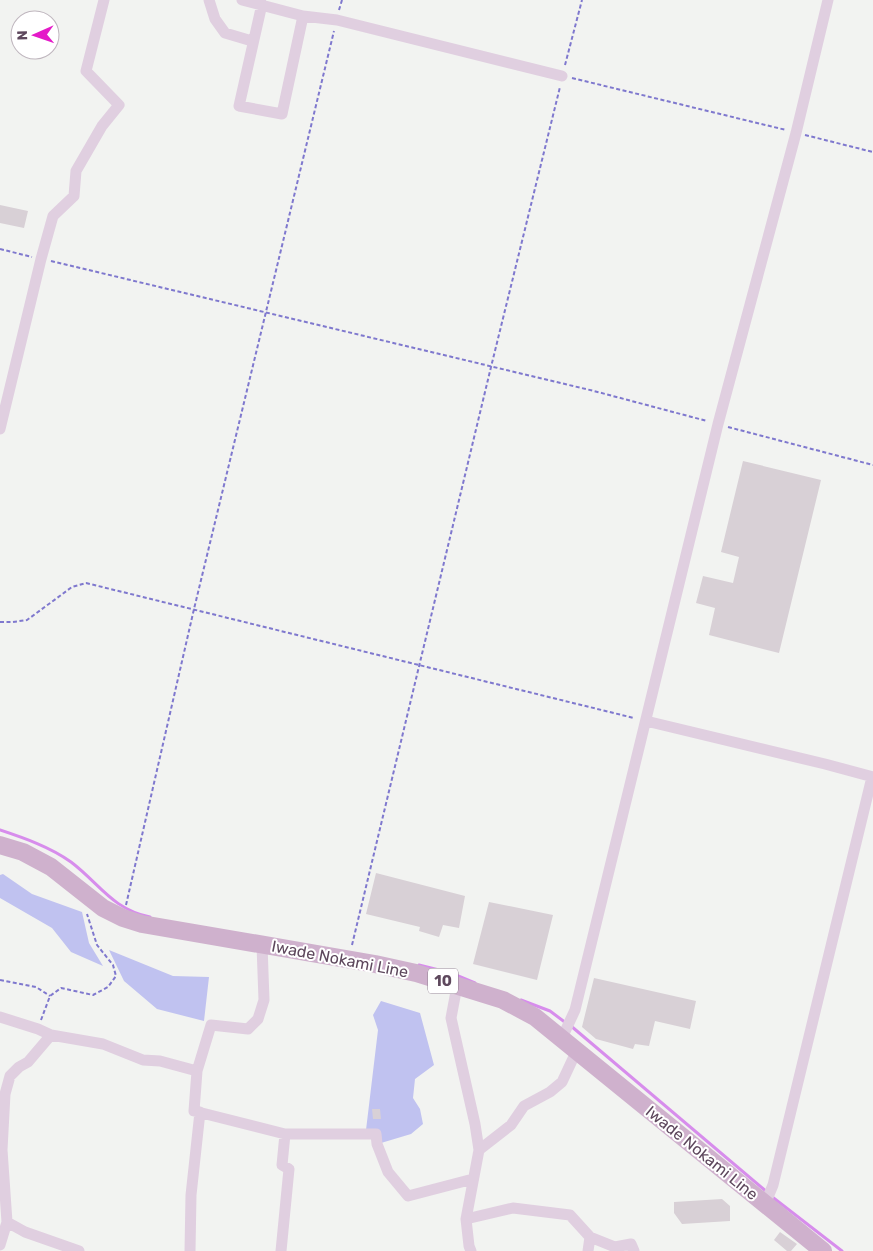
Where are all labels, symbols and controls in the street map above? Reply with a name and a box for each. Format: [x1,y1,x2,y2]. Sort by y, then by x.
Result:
north arrow [10,10,60,60]
text: N [14,30,31,41]
street label: Iwade Nokami Line [270,936,410,982]
road number: 10 [428,968,458,994]
street label: Iwade Nokami Line [642,1102,762,1204]

